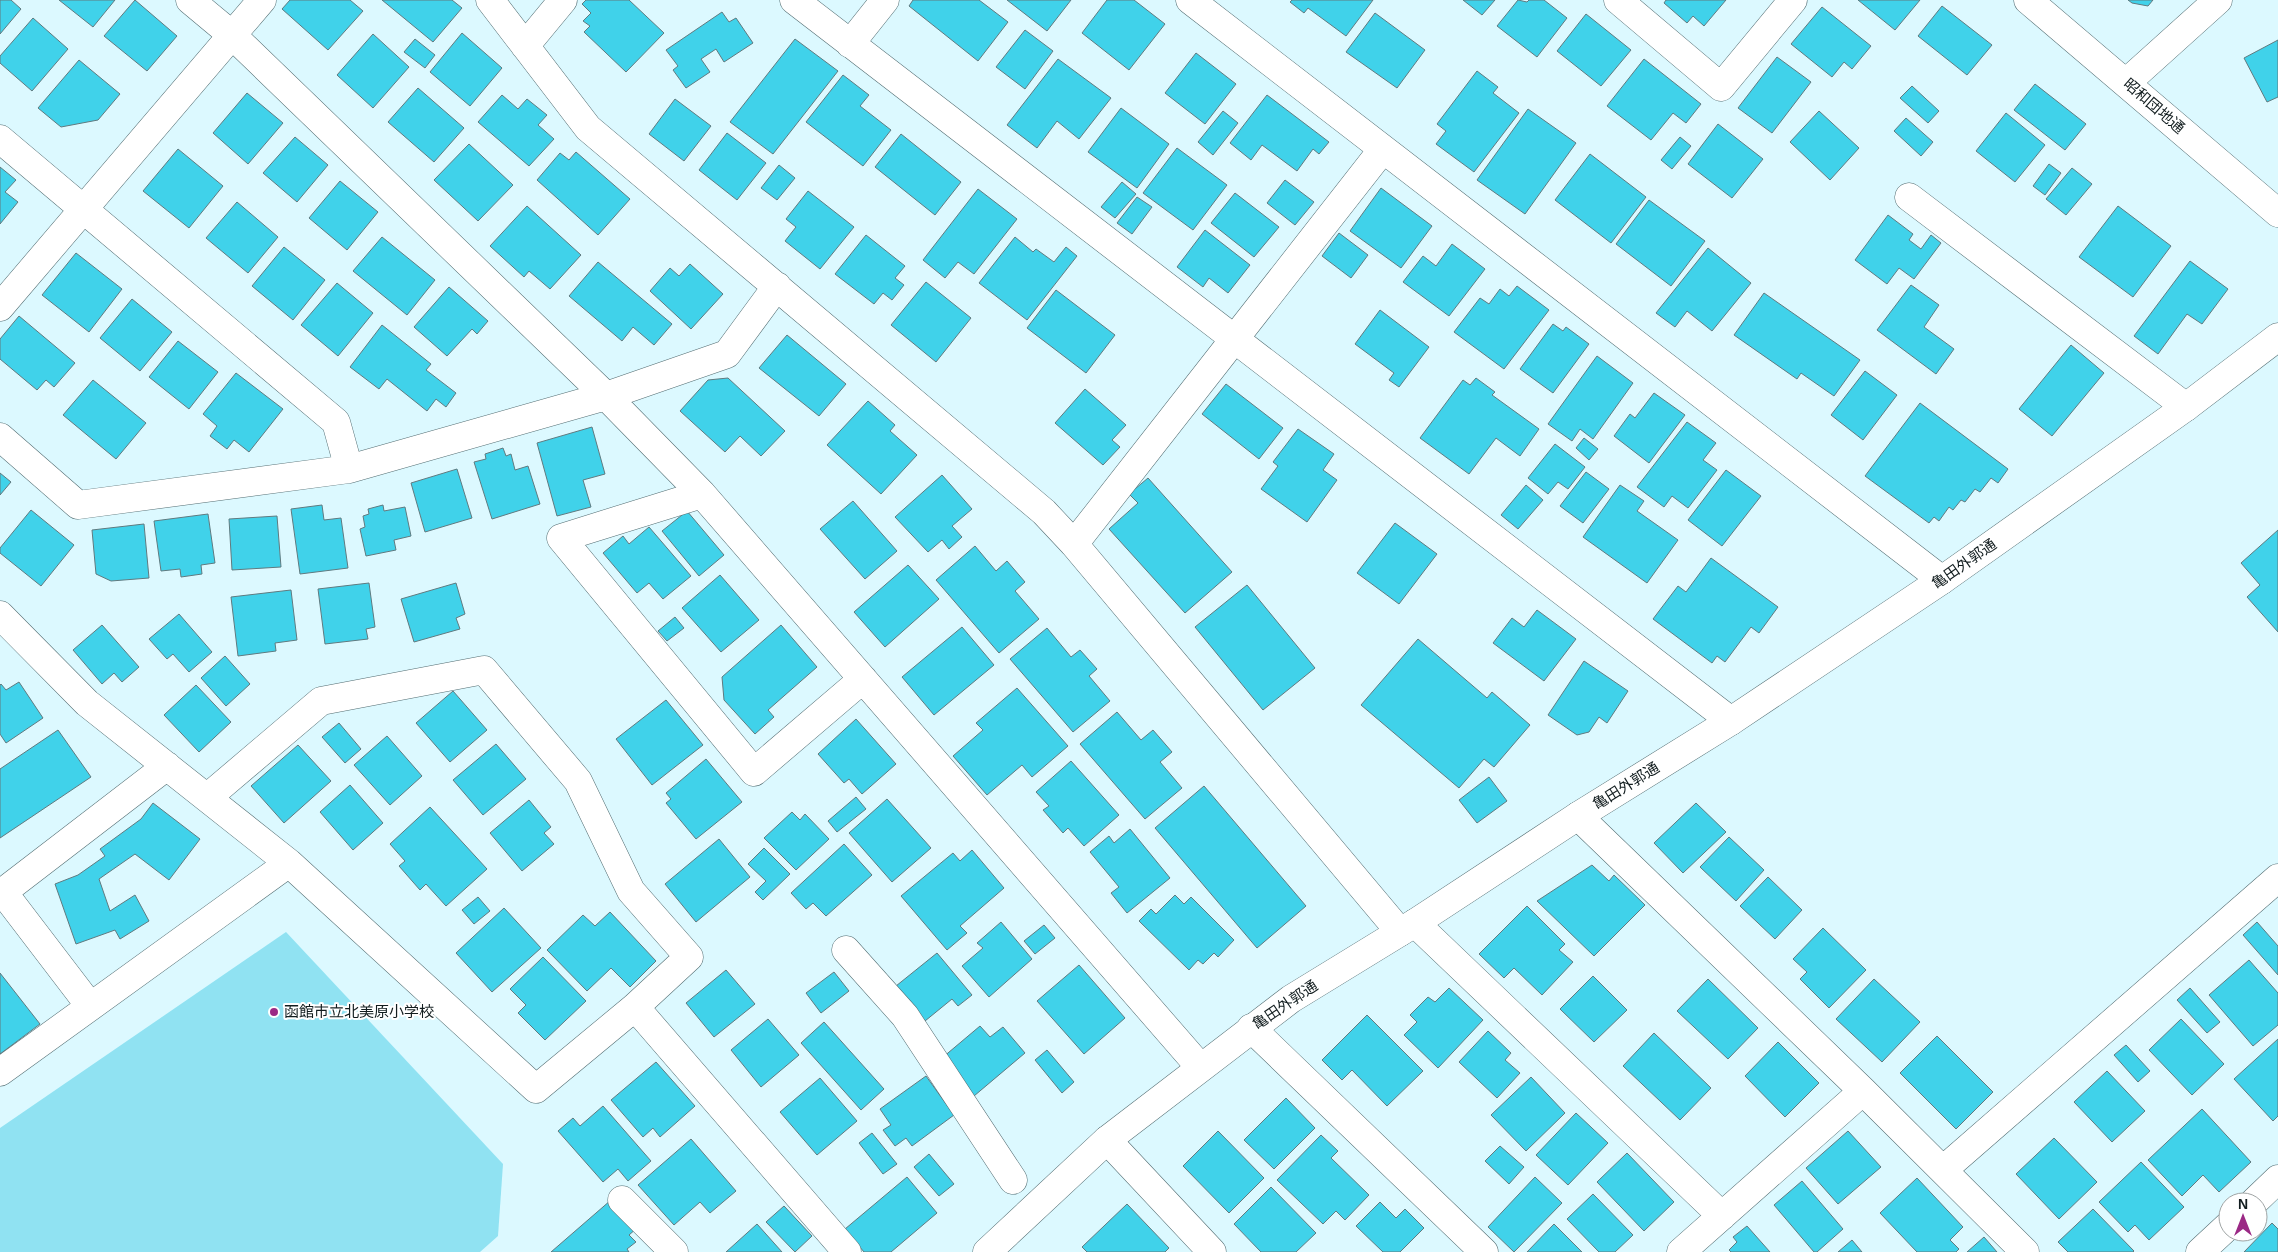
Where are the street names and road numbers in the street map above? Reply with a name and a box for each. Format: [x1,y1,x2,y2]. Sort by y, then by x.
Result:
street label: 昭和団地通 [2120,75,2188,137]
street label: 亀田外郭通 [1928,535,1999,592]
street label: 亀田外郭通 [1589,758,1662,813]
street label: 亀田外郭通 [1249,977,1321,1033]

